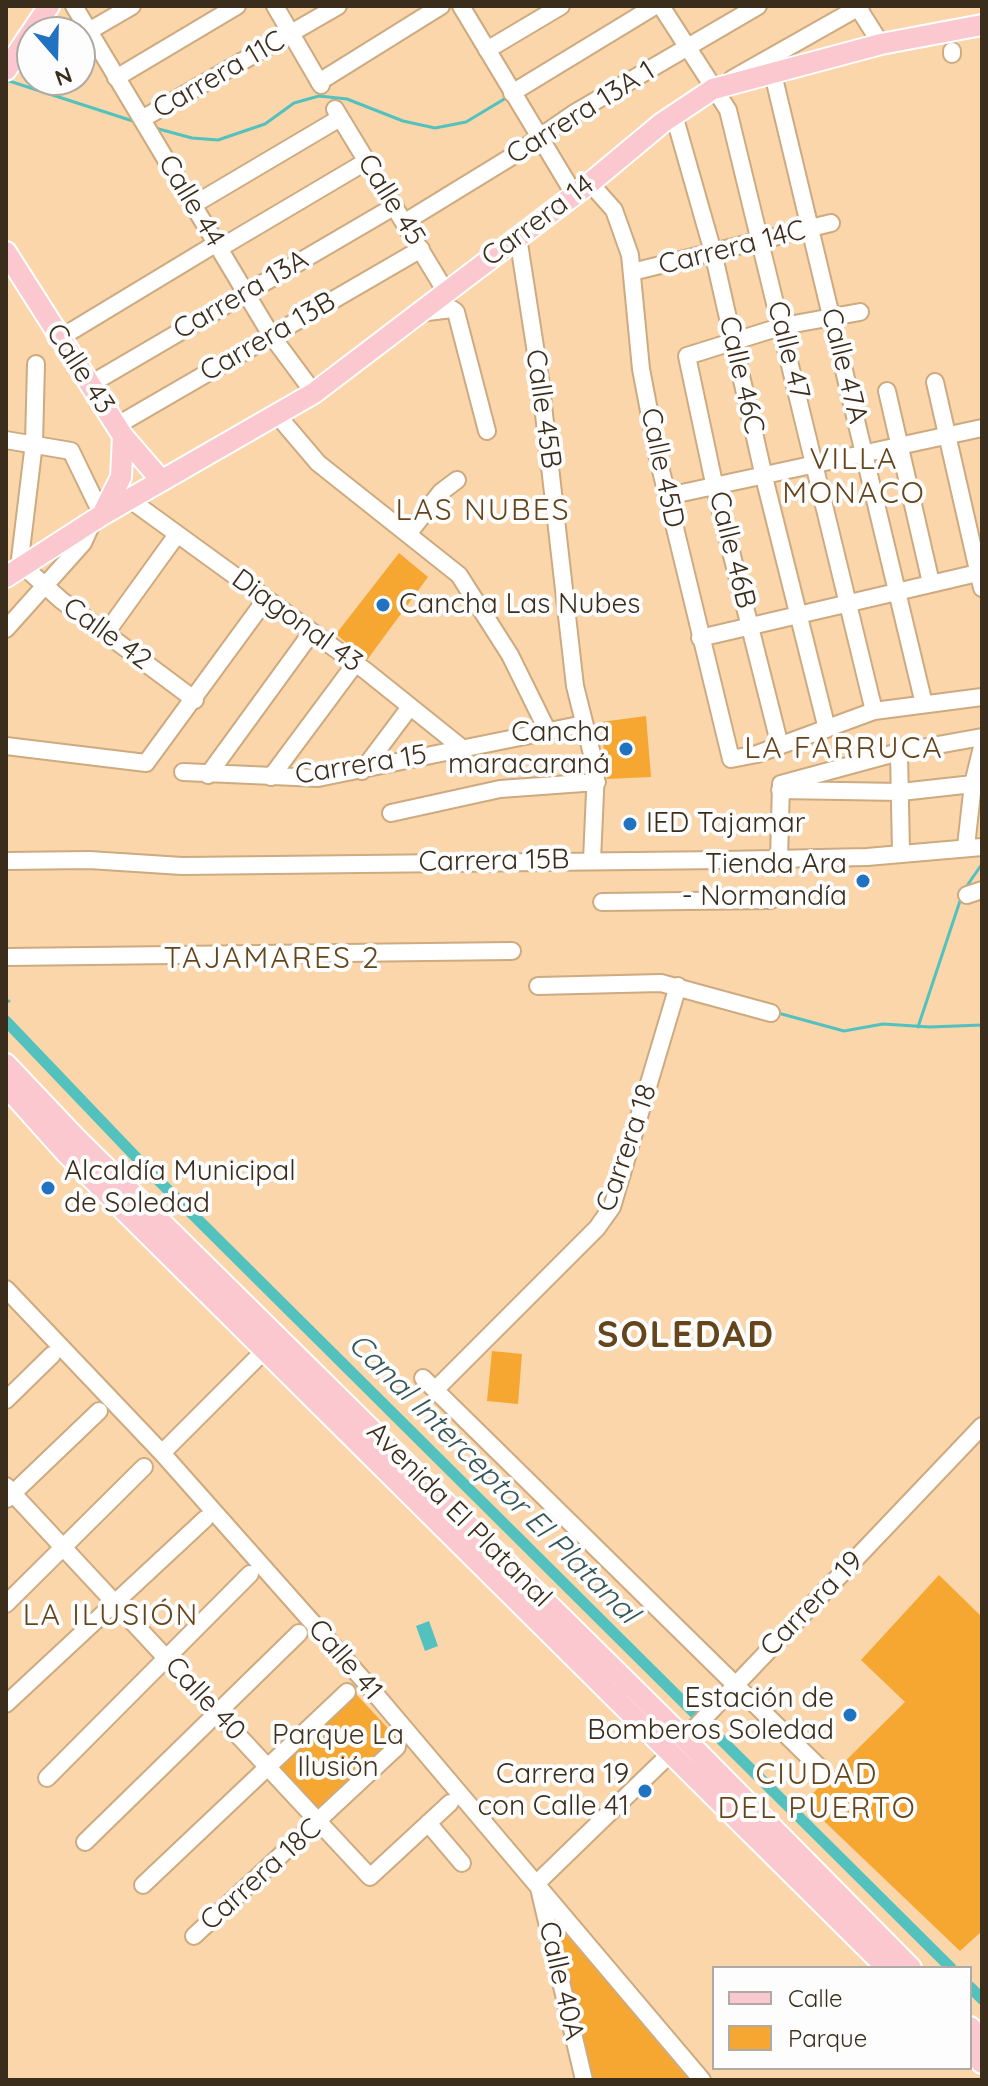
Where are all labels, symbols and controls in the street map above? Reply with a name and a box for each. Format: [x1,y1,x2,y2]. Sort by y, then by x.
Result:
north arrow [16,16,96,96]
street label: Carrera 11C [147,24,291,126]
street label: Carrera 13A 1 [501,54,661,172]
text: N [51,61,76,93]
street label: Calle 45 [350,148,432,252]
street label: Calle 44 [151,149,231,253]
street label: Carrera 14 [475,168,601,274]
street label: Carrera 14C [655,214,809,282]
street label: Carrera 13A [168,243,314,347]
street label: Carrera 13B [195,285,341,389]
street label: Calle 47 [760,298,816,402]
street label: Calle 47A [813,305,875,427]
street label: Calle 46C [711,313,771,437]
street label: Calle 43 [38,318,122,420]
street label: Calle 45B [518,347,568,471]
street label: Calle 45D [633,405,691,531]
district label: VILLA MONACO [782,442,926,512]
street label: Calle 46B [701,488,763,612]
district label: LAS NUBES [395,493,571,529]
street label: Diagonal 43 [225,562,369,680]
place label: Cancha Las Nubes [399,588,640,622]
street label: Calle 42 [56,591,158,677]
marker: Cancha Las Nubes [374,596,392,614]
place label: Cancha maracaraná [448,716,610,782]
district label: LA FARRUCA [744,731,944,767]
street label: Carrera 15 [293,738,429,792]
marker: Cancha maracaraná [617,740,635,758]
place label: IED Tajamar [646,807,806,841]
marker: IED Tajamar [621,815,639,833]
street label: Carrera 15B [418,843,570,879]
place label: Tienda Ara - Normandía [682,848,847,914]
marker: Tienda Ara - Normandía [854,872,872,890]
district label: TAJAMARES 2 [163,941,381,977]
street label: Carrera 18 [590,1080,664,1216]
place label: Alcaldía Municipal de Soledad [64,1155,296,1221]
marker: Alcaldía Municipal de Soledad [39,1179,57,1197]
district label: SOLEDAD [597,1314,775,1358]
water label: Canal Interceptor El Platanal [340,1326,646,1632]
street label: Avenida El Platanal [360,1416,558,1614]
street label: Carrera 19 [754,1544,870,1664]
district label: LA ILUSIÓN [23,1598,199,1634]
street label: Calle 41 [301,1613,389,1707]
street label: Calle 40 [158,1650,252,1748]
place label: Estación de Bomberos Soledad [587,1682,834,1748]
marker: Estación de Bomberos Soledad [841,1706,859,1724]
park label: Parque La Ilusión [272,1719,404,1785]
district label: CIUDAD DEL PUERTO [717,1757,917,1828]
place label: Carrera 19 con Calle 41 [478,1758,629,1824]
marker: Carrera 19 con Calle 41 [636,1782,654,1800]
street label: Carrera 18C [194,1812,328,1938]
street label: Calle 40A [531,1918,591,2044]
legend [712,1966,972,2070]
text: Calle [788,1983,843,2013]
text: Parque [788,2023,867,2053]

